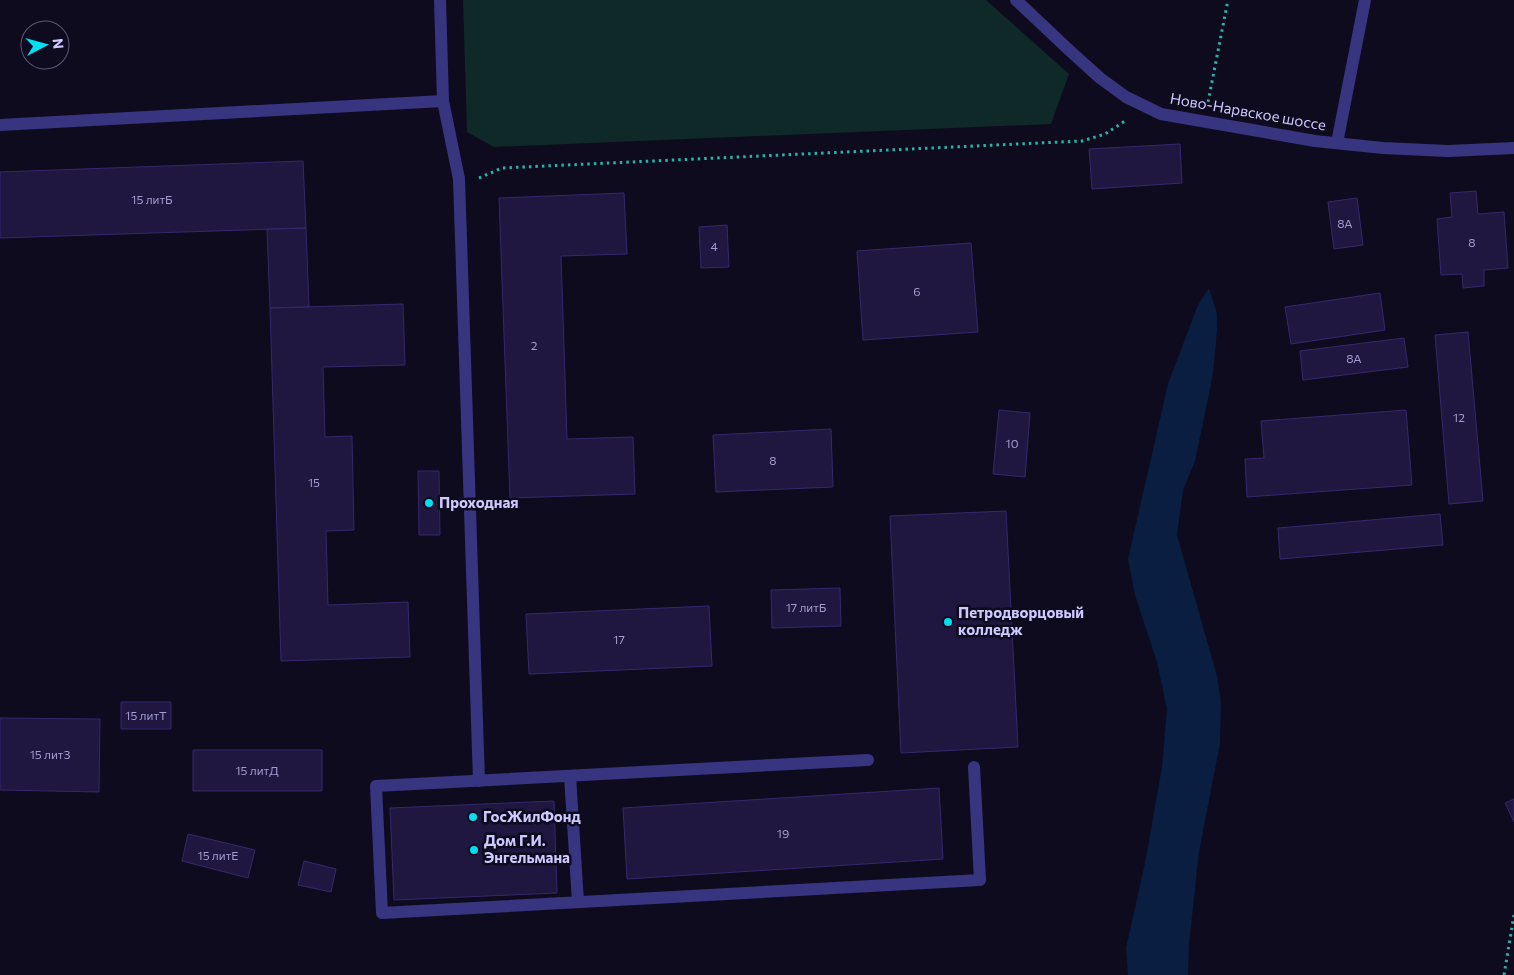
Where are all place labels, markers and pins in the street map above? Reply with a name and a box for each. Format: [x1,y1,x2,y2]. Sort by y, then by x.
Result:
place label: Проходная [439,493,519,511]
marker: Проходная [423,497,435,509]
place label: Петродворцовый колледж [958,603,1084,638]
marker: Петродворцовый колледж [942,616,954,628]
place label: ГосЖилФонд [483,807,581,825]
marker: ГосЖилФонд [467,811,479,823]
place label: Дом Г.И. Энгельмана [484,831,570,866]
marker: Дом Г.И. Энгельмана [468,844,480,856]

